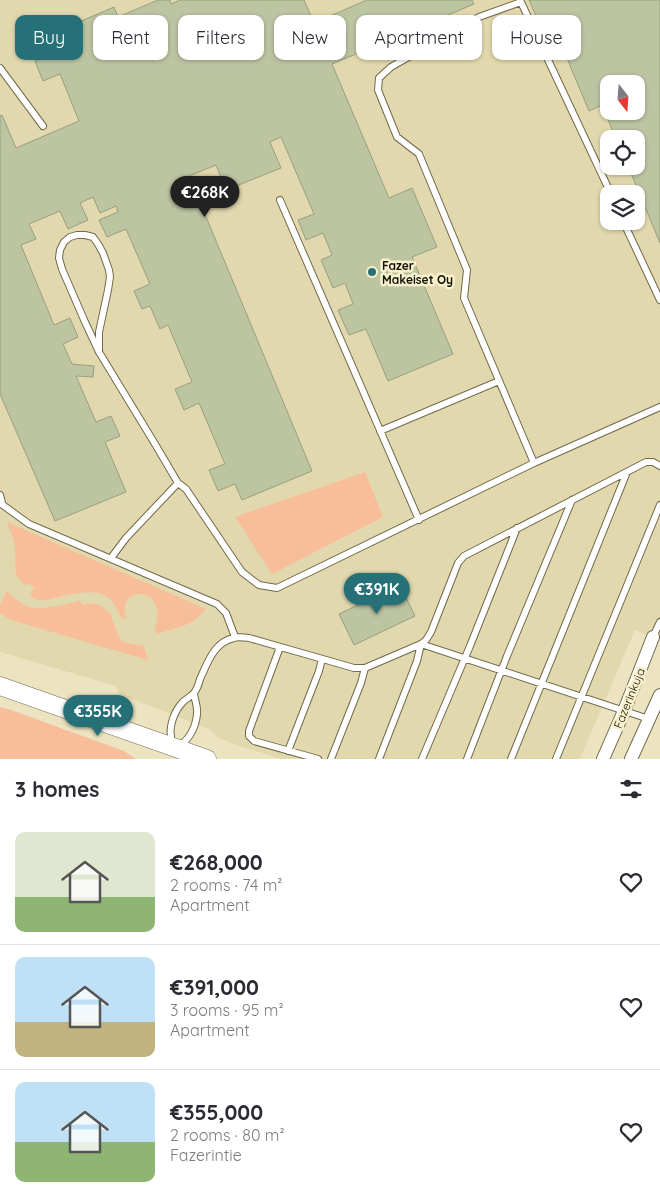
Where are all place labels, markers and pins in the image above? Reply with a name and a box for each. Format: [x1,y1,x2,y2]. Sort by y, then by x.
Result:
pin: €268K [170,176,240,218]
place label: Fazer Makeiset Oy [382,258,453,287]
marker: Fazer Makeiset Oy [366,266,378,278]
pin: €391K [342,572,412,615]
pin: €355K [63,694,133,737]

